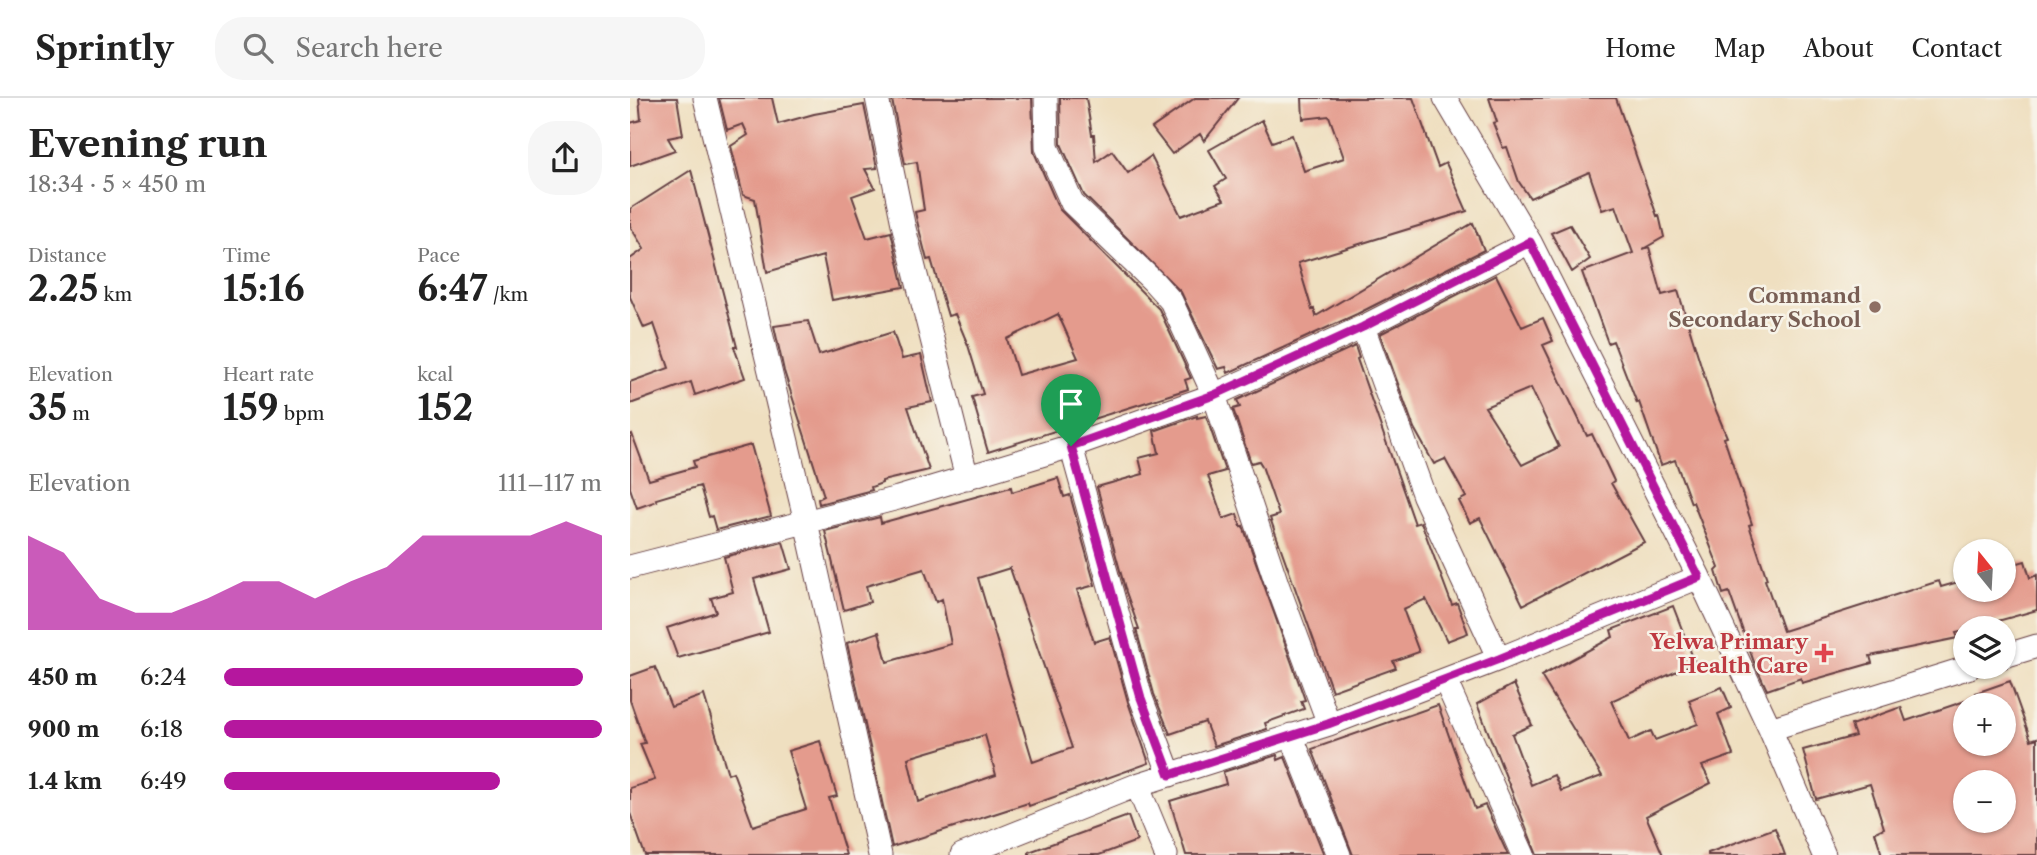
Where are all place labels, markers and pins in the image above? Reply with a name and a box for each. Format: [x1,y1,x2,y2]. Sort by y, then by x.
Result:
place label: Command Secondary School [1668,283,1861,332]
marker: Command Secondary School [1867,299,1883,315]
pin [1041,374,1101,446]
place label: Yelwa Primary Health Care [1649,629,1809,678]
marker: Yelwa Primary Health Care [1814,643,1834,663]

